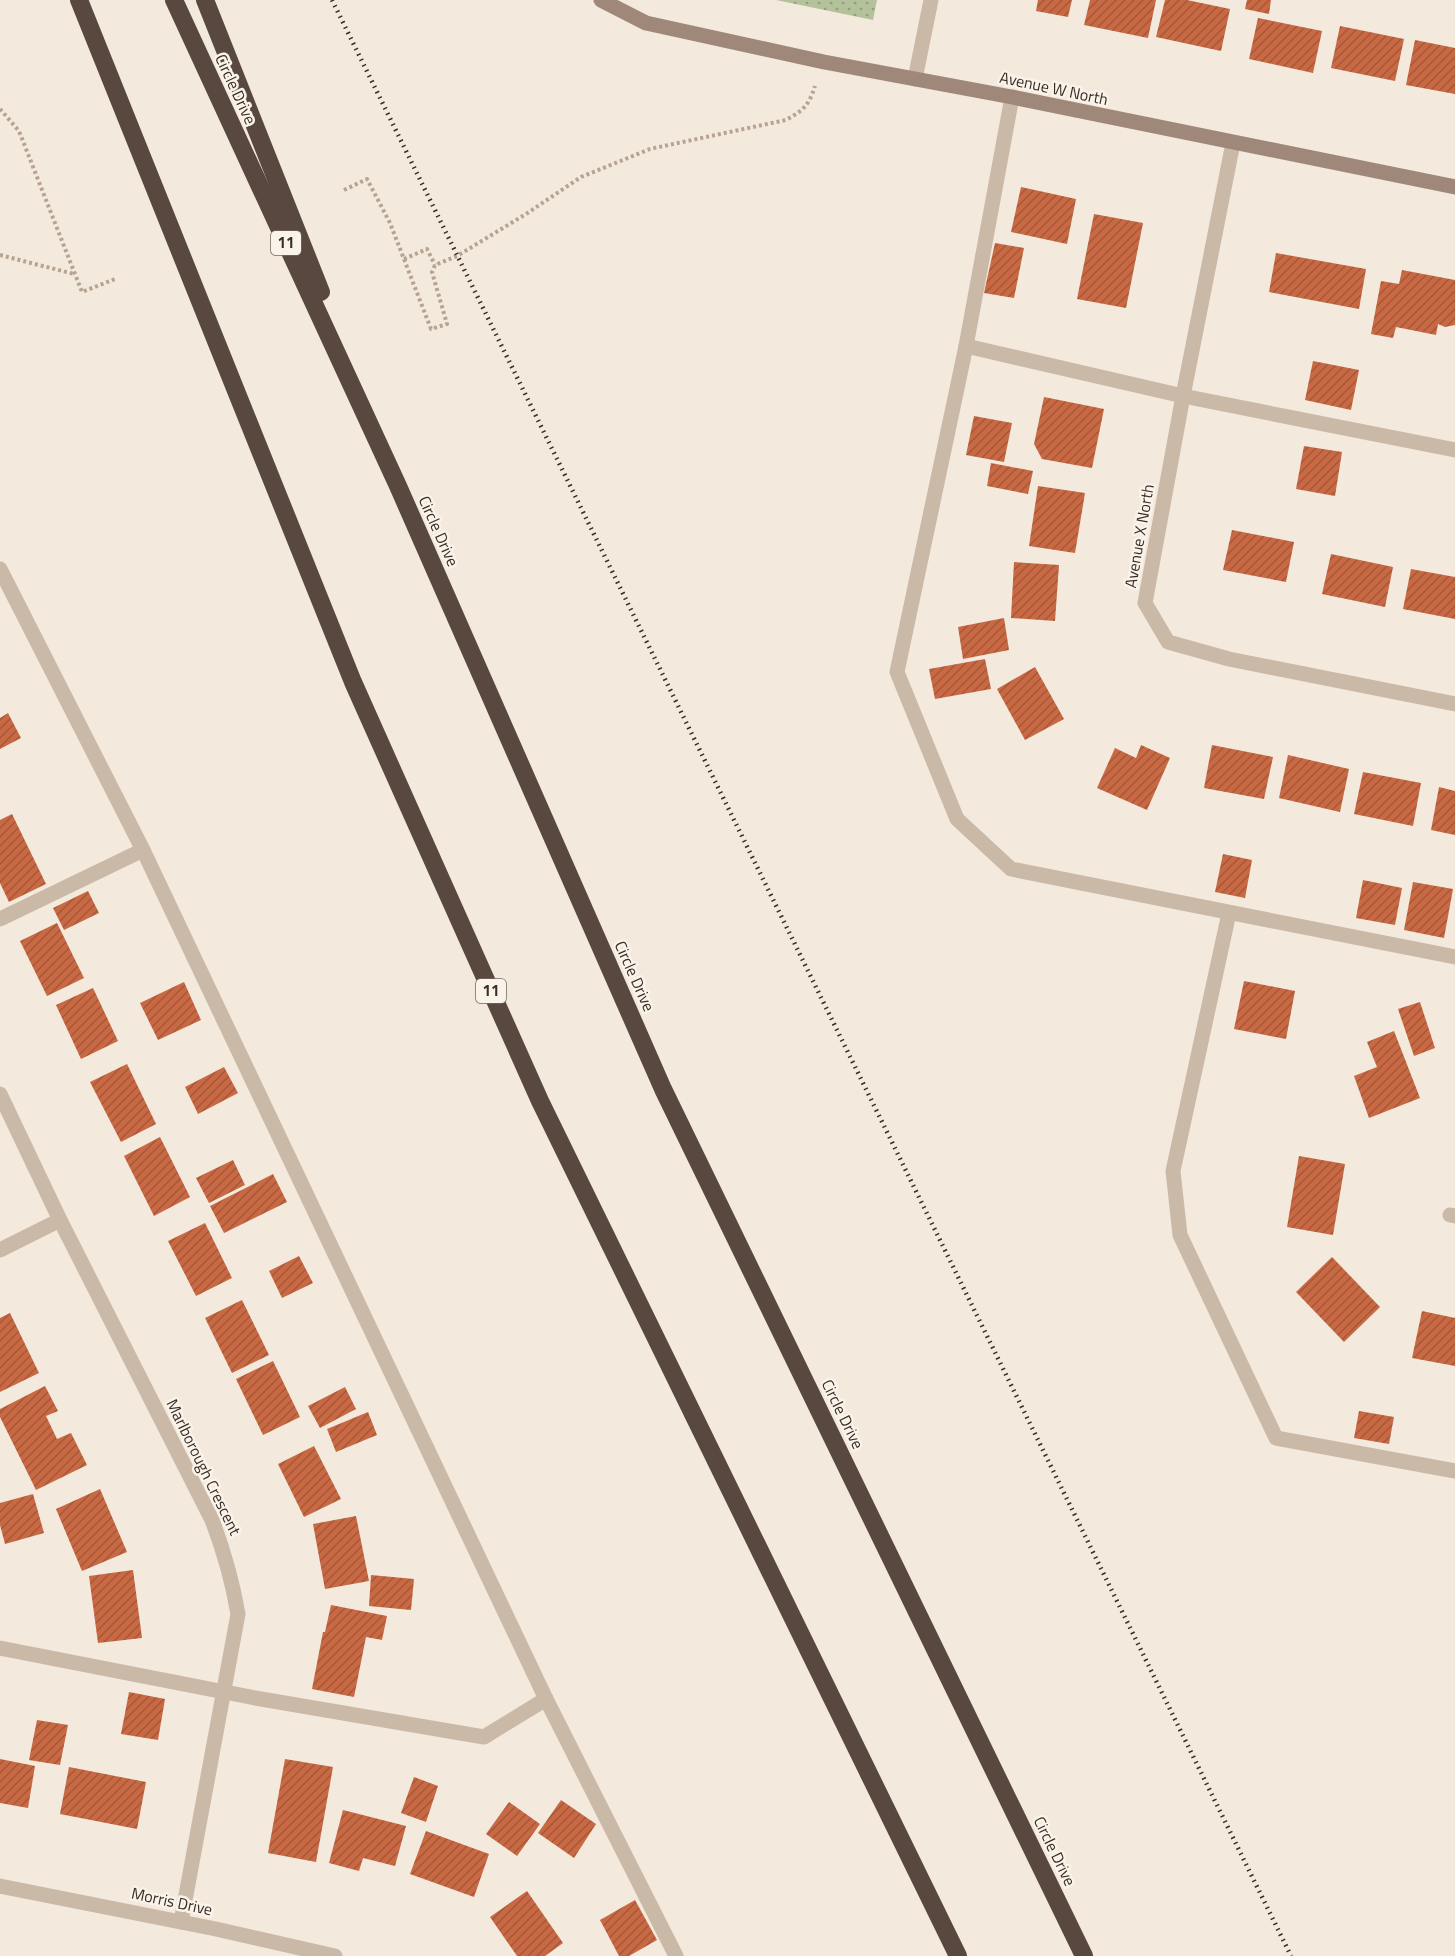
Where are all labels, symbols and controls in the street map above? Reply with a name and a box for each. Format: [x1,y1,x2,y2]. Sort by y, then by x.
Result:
street label: Circle Drive [209,50,263,128]
street label: Avenue W North [998,65,1110,111]
road number: 11 [271,231,301,255]
street label: Avenue X North [1118,482,1160,590]
street label: Circle Drive [413,492,465,570]
street label: Circle Drive [609,937,661,1015]
road number: 11 [476,979,506,1003]
street label: Circle Drive [816,1375,870,1453]
street label: Marlborough Crescent [161,1395,248,1539]
street label: Circle Drive [1028,1812,1082,1890]
street label: Morris Drive [129,1881,215,1921]

